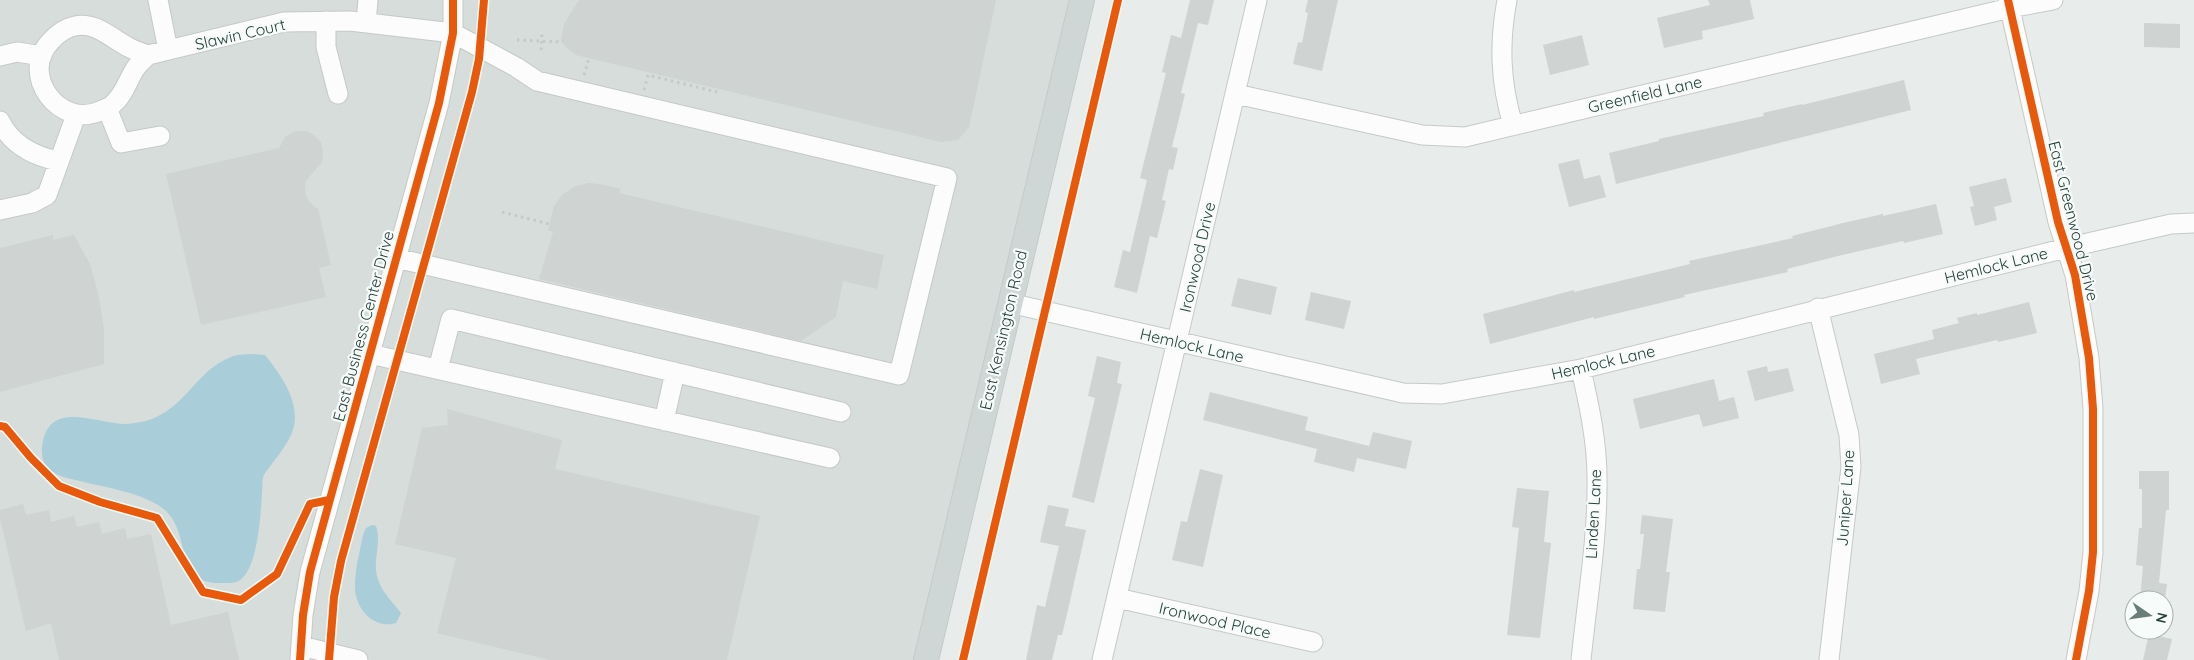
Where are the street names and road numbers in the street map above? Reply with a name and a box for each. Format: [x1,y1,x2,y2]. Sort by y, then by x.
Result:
street label: Slawin Court [193,14,287,54]
street label: Greenfield Lane [1586,71,1704,117]
street label: East Greenwood Drive [2044,139,2104,303]
street label: Ironwood Drive [1175,200,1219,314]
street label: East Business Center Drive [328,229,398,423]
street label: Hemlock Lane [1942,242,2050,288]
street label: East Kensington Road [975,248,1031,412]
street label: Hemlock Lane [1138,323,1246,367]
street label: Hemlock Lane [1549,340,1657,384]
street label: Juniper Lane [1832,449,1858,547]
street label: Linden Lane [1581,469,1605,559]
street label: Ironwood Place [1157,597,1273,643]

